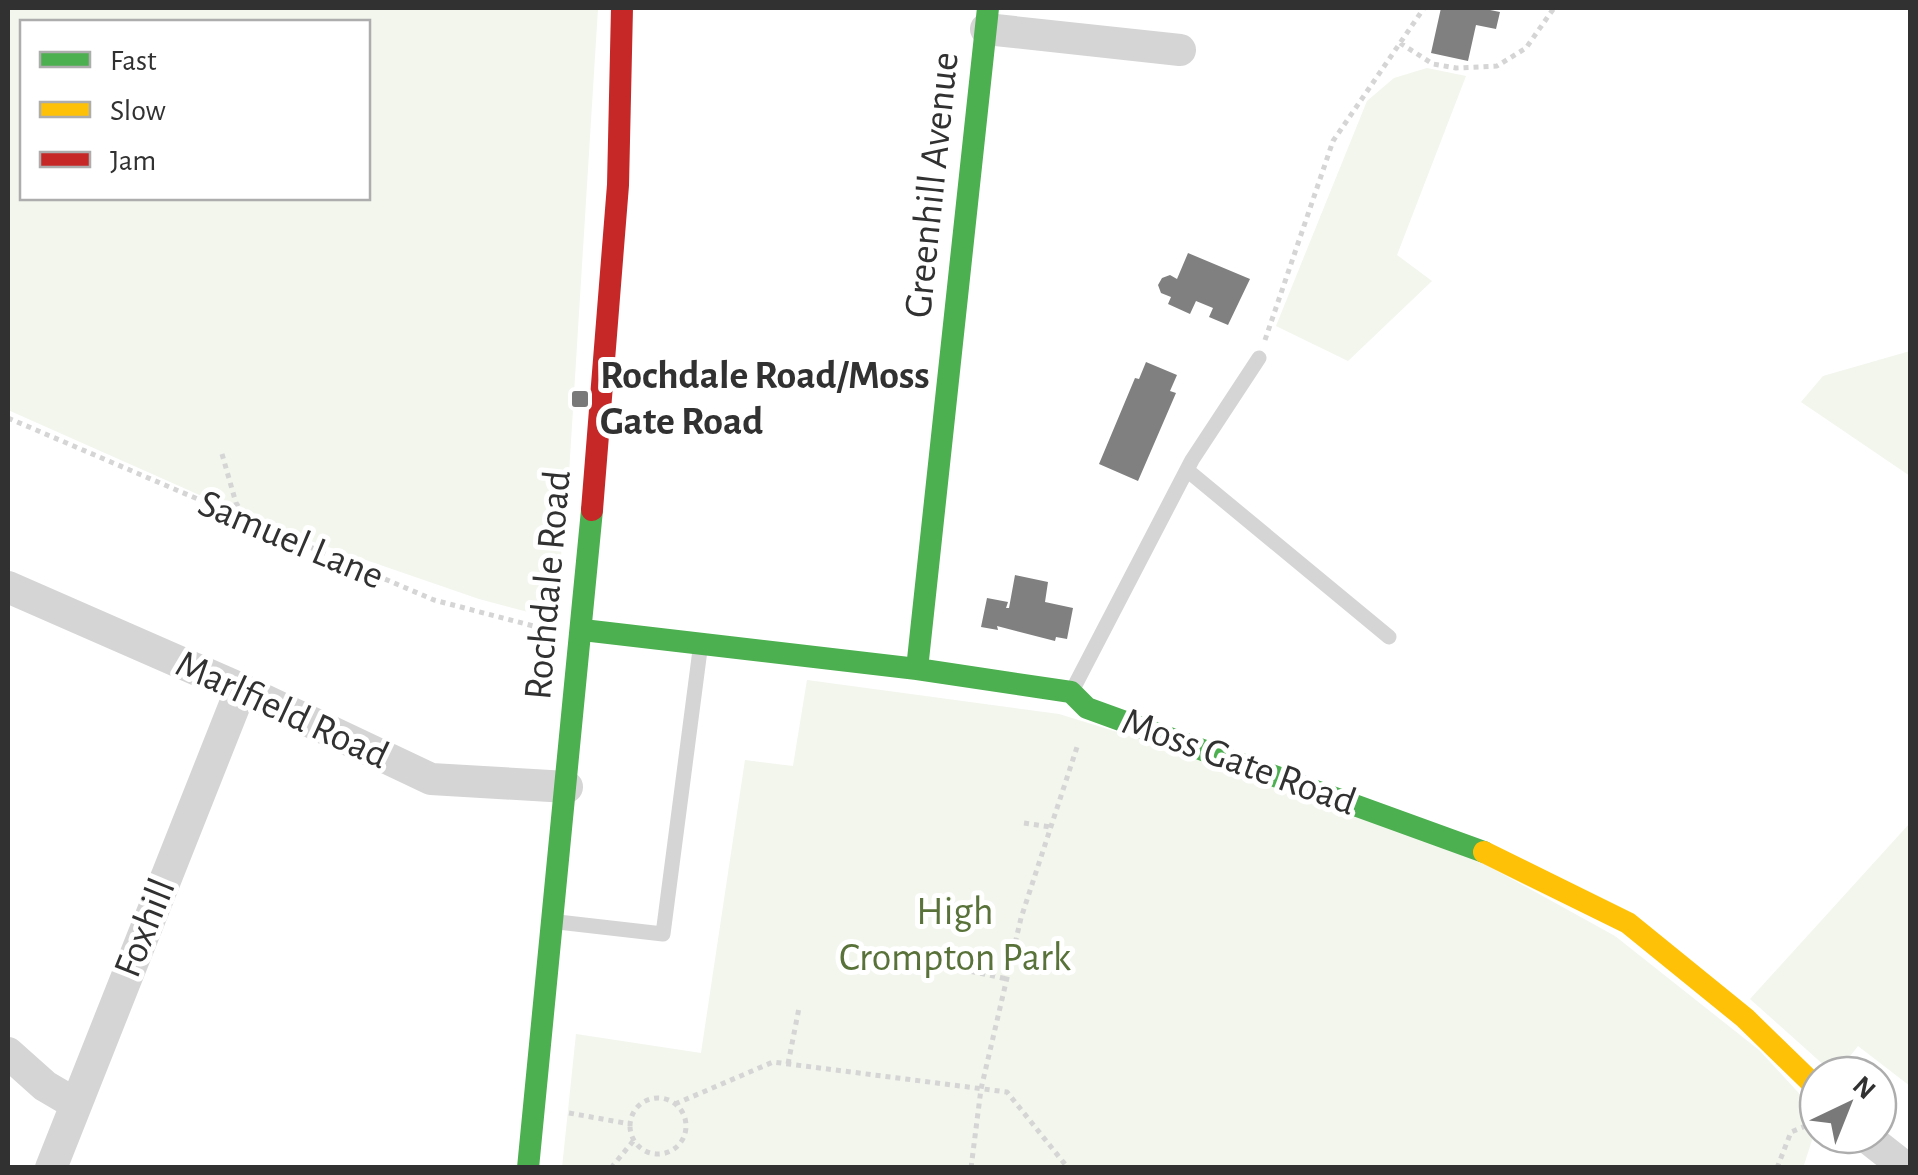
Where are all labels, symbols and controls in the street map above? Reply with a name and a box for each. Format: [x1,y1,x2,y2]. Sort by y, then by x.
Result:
legend [20,20,370,200]
text: Fast [110,46,157,76]
street label: Greenhill Avenue [898,50,966,320]
text: Slow [110,96,166,126]
text: Jam [110,146,156,176]
place label: Rochdale Road/Moss Gate Road [600,356,930,442]
marker: Rochdale Road/Moss Gate Road [569,388,591,410]
street label: Rochdale Road [518,469,578,701]
street label: Samuel Lane [192,483,390,597]
street label: Marlfield Road [170,643,394,777]
street label: Moss Gate Road [1117,701,1361,823]
street label: Foxhill [107,873,183,983]
park label: High Crompton Park [839,892,1071,978]
north arrow [1798,1055,1898,1155]
text: N [1847,1071,1880,1105]

